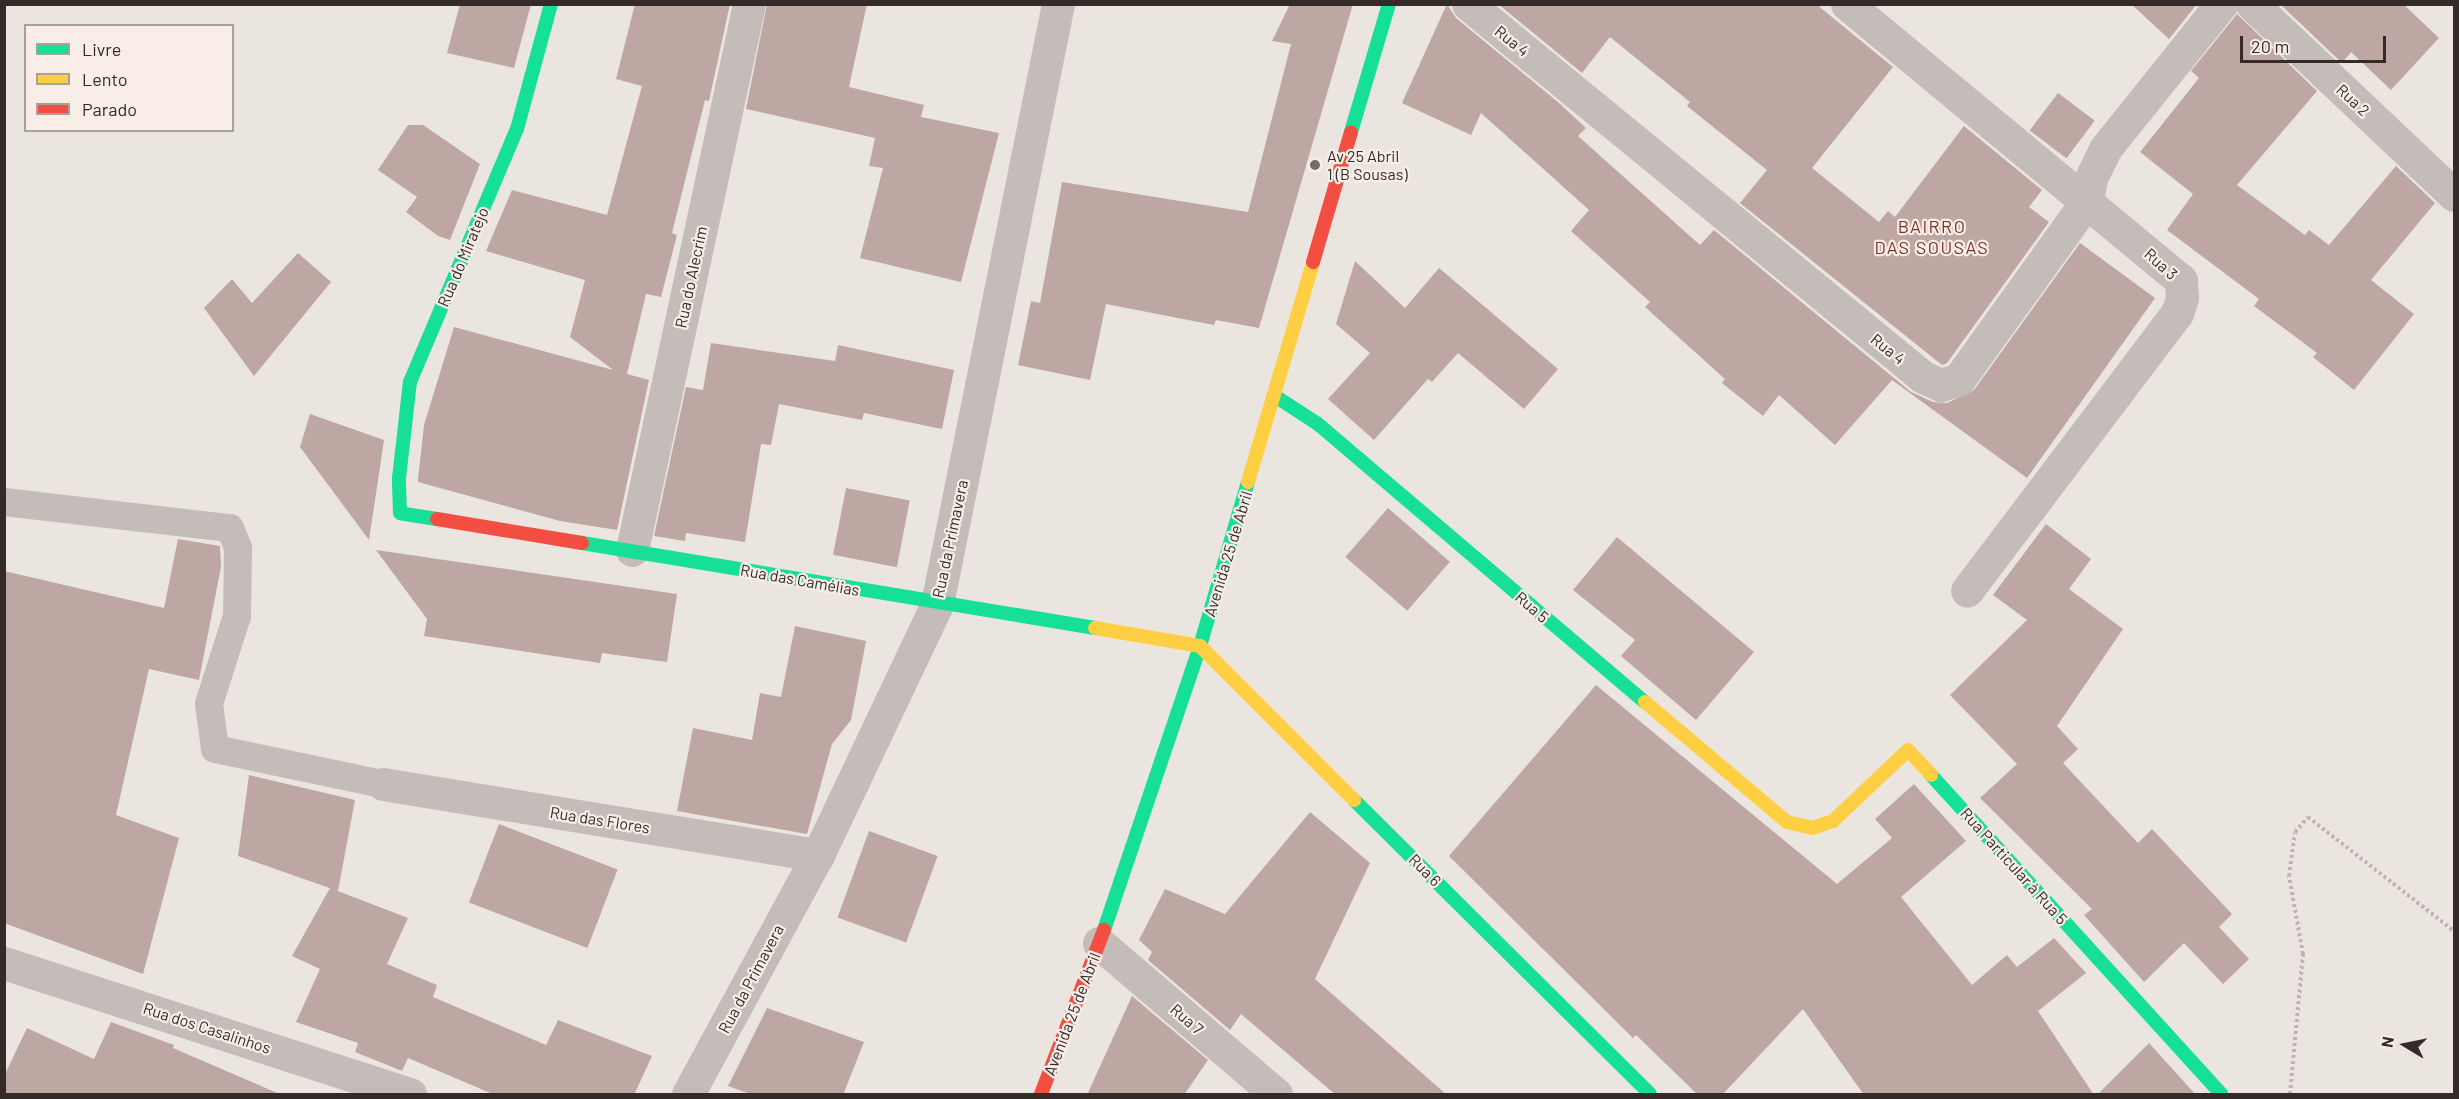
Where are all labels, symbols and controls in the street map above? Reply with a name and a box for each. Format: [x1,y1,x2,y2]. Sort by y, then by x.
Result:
street label: Rua 4 [1491,21,1533,61]
legend [24,24,234,132]
scale bar [2243,24,2388,62]
text: 20 m [2251,35,2289,57]
text: Livre [82,38,121,60]
text: Lento [82,68,128,90]
street label: Rua 2 [2332,80,2374,120]
text: Parado [82,98,137,120]
place label: Av 25 Abril 1 (B Sousas) [1327,146,1408,184]
marker: Av 25 Abril 1 (B Sousas) [1308,158,1322,172]
street label: Rua do Miratejo [433,204,493,310]
district label: BAIRRO DAS SOUSAS [1875,216,1989,258]
street label: Rua do Alecrim [671,224,711,330]
street label: Rua 3 [2140,244,2182,284]
street label: Rua 4 [1867,329,1909,369]
street label: Rua da Primavera [928,478,972,600]
street label: Avenida 25 de Abril [1200,489,1256,619]
street label: Rua das Camélias [739,560,861,600]
street label: Rua 5 [1511,587,1553,627]
street label: Rua das Flores [549,803,651,837]
street label: Rua Particular à Rua 5 [1957,804,2071,928]
street label: Rua 6 [1405,850,1445,890]
street label: Rua da Primavera [714,921,788,1037]
street label: Avenida 25 de Abril [1040,950,1104,1078]
street label: Rua dos Casalinhos [141,998,273,1058]
street label: Rua 7 [1167,1000,1207,1038]
north arrow [2375,1015,2435,1075]
text: N [2377,1035,2397,1049]

